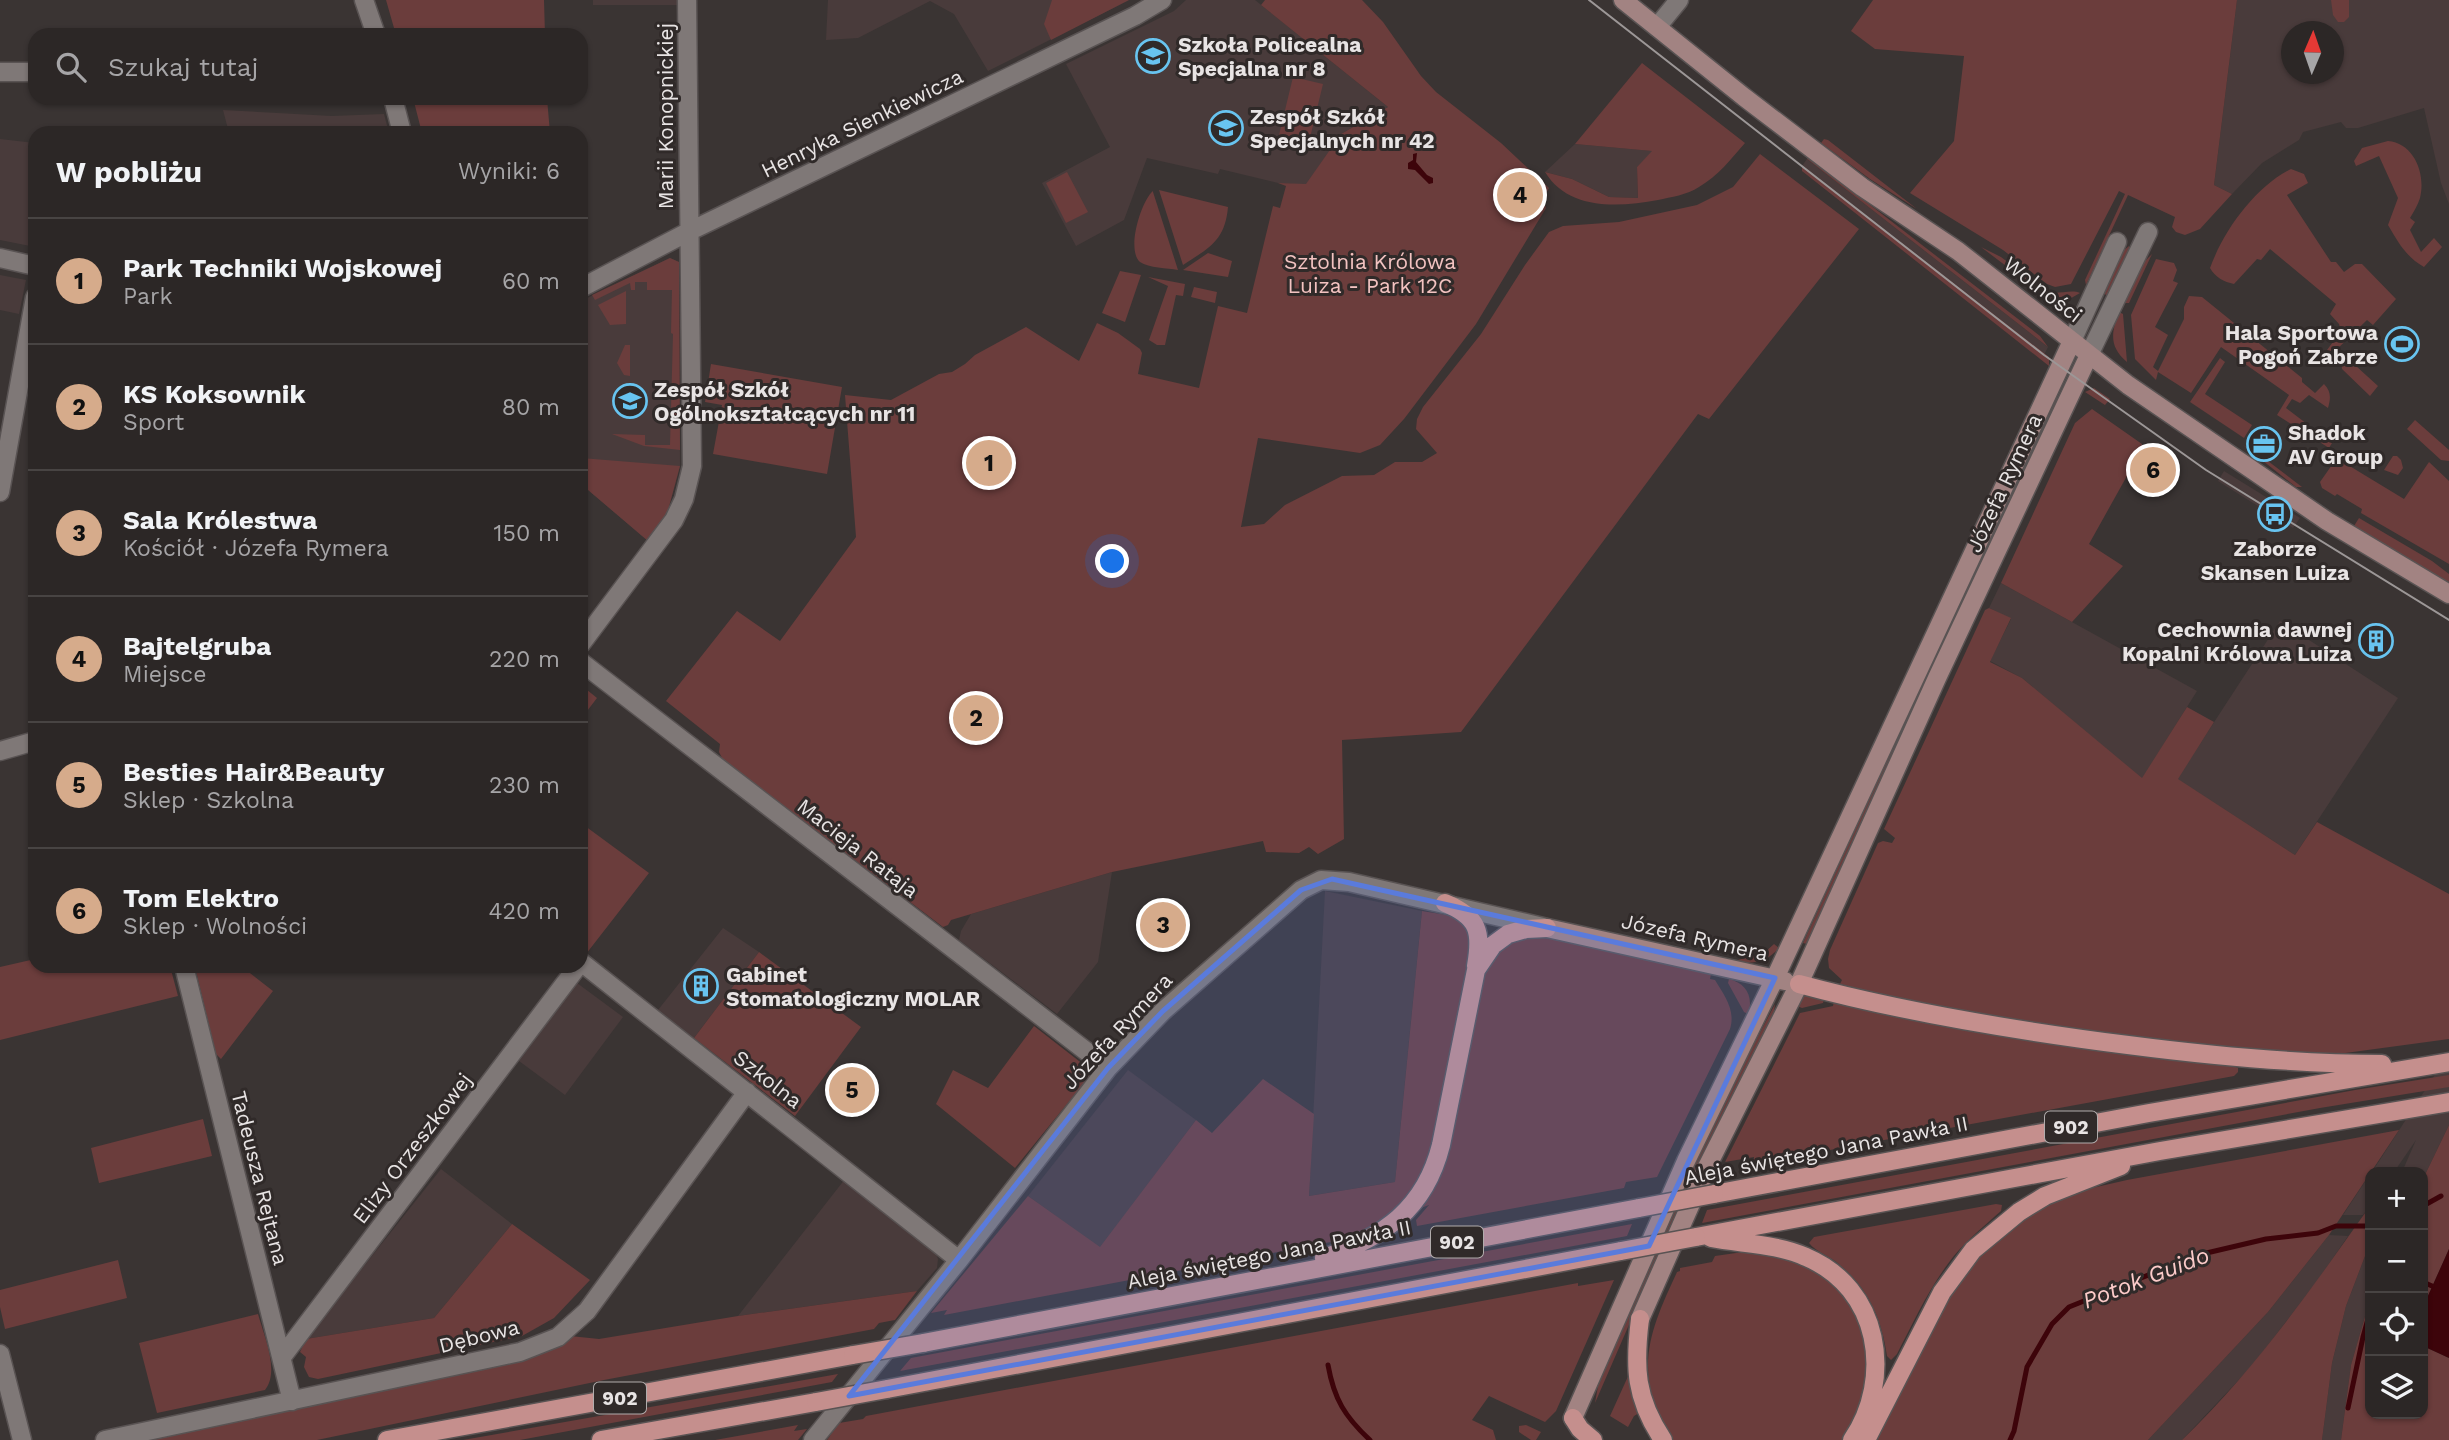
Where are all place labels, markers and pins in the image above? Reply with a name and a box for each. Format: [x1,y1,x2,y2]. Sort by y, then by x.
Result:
place label: Szkoła Policealna Specjalna nr 8 [1178,32,1362,81]
school or university icon: Szkoła Policealna Specjalna nr 8 [1134,37,1172,75]
place label: Zespół Szkół Specjalnych nr 42 [1250,104,1435,153]
school or university icon: Zespół Szkół Specjalnych nr 42 [1207,109,1245,147]
pin: 4 [1497,169,1543,221]
place label: Hala Sportowa Pogoń Zabrze [2225,320,2379,369]
sports icon: Hala Sportowa Pogoń Zabrze [2383,325,2421,363]
place label: Zespół Szkół Ogólnokształcących nr 11 [654,377,915,426]
school or university icon: Zespół Szkół Ogólnokształcących nr 11 [611,382,649,420]
place label: Shadok AV Group [2288,420,2383,469]
office icon: Shadok AV Group [2245,425,2283,463]
pin: 1 [966,437,1012,489]
pin: 6 [2130,444,2176,496]
bus stop icon: Zaborze Skansen Luiza [2256,495,2294,533]
place label: Zaborze Skansen Luiza [2201,536,2350,585]
place label: Cechownia dawnej Kopalni Królowa Luiza [2122,617,2353,666]
building icon: Cechownia dawnej Kopalni Królowa Luiza [2357,622,2395,660]
pin: 2 [953,692,999,744]
pin: 3 [1140,899,1186,951]
place label: Gabinet Stomatologiczny MOLAR [726,962,981,1011]
building icon: Gabinet Stomatologiczny MOLAR [682,967,720,1005]
pin: 5 [829,1064,875,1116]

